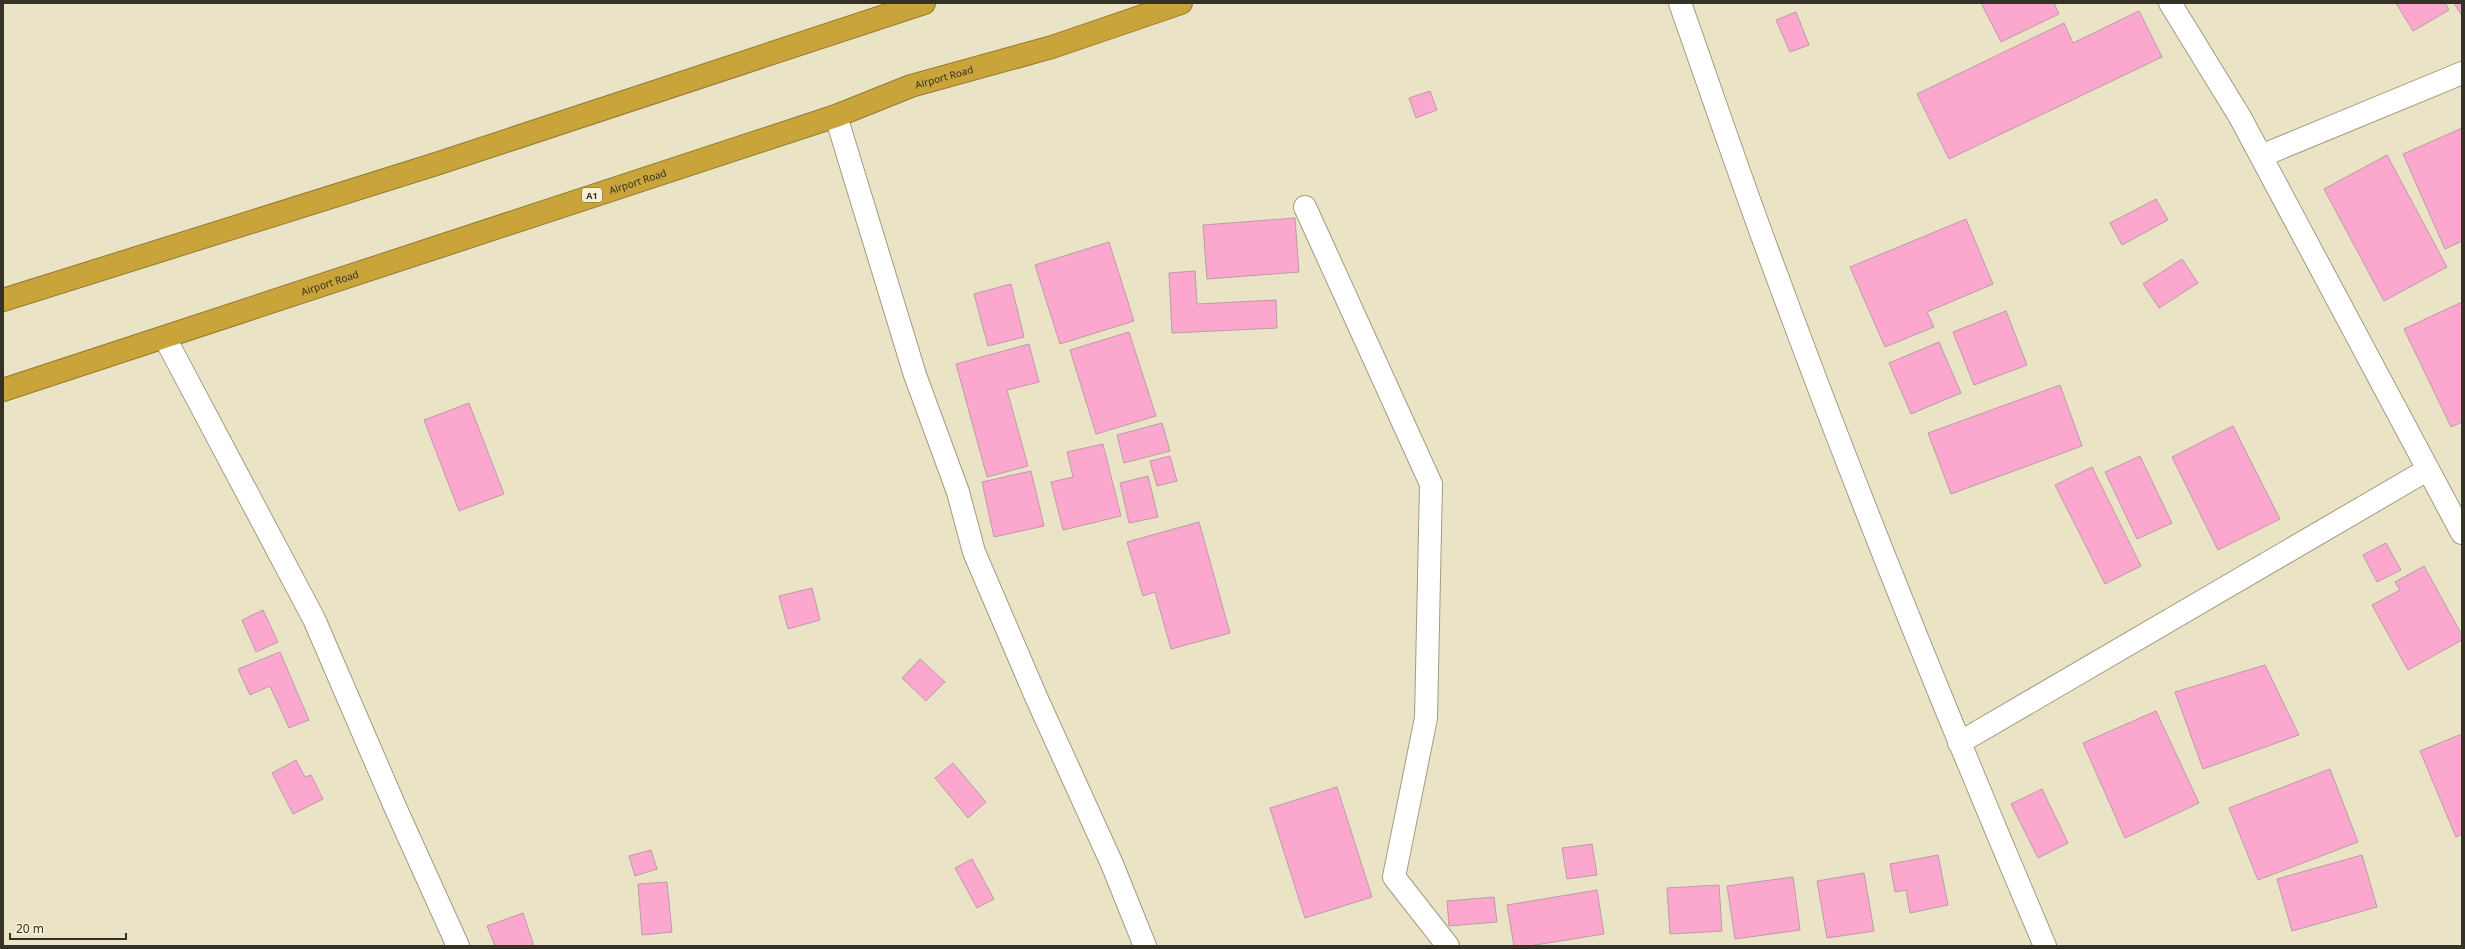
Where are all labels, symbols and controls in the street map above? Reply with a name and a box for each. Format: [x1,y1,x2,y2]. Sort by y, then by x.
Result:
street label: Airport Road [913,62,975,92]
street label: Airport Road [607,165,668,197]
road number: A1 [582,188,602,202]
street label: Airport Road [299,267,360,299]
scale bar [10,915,126,941]
text: 20 m [16,920,44,937]

